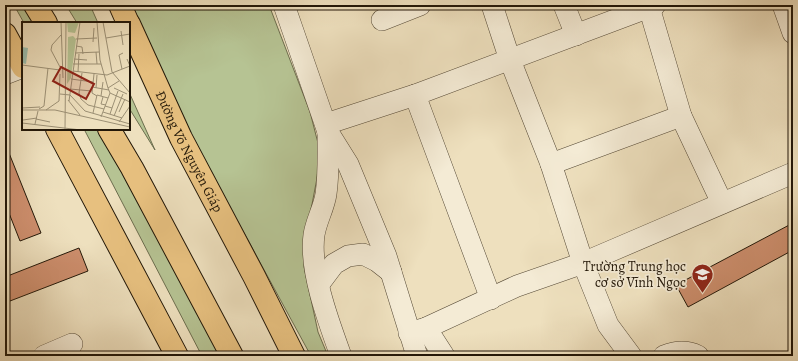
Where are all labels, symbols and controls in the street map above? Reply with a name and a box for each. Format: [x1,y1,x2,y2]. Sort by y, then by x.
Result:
inset map [22,22,130,130]
street label: Đường Võ Nguyên Giáp [151,88,228,216]
place label: Trường Trung học cơ sở Vĩnh Ngọc [583,257,686,292]
school or university icon: Trường Trung học cơ sở Vĩnh Ngọc [689,261,715,294]

